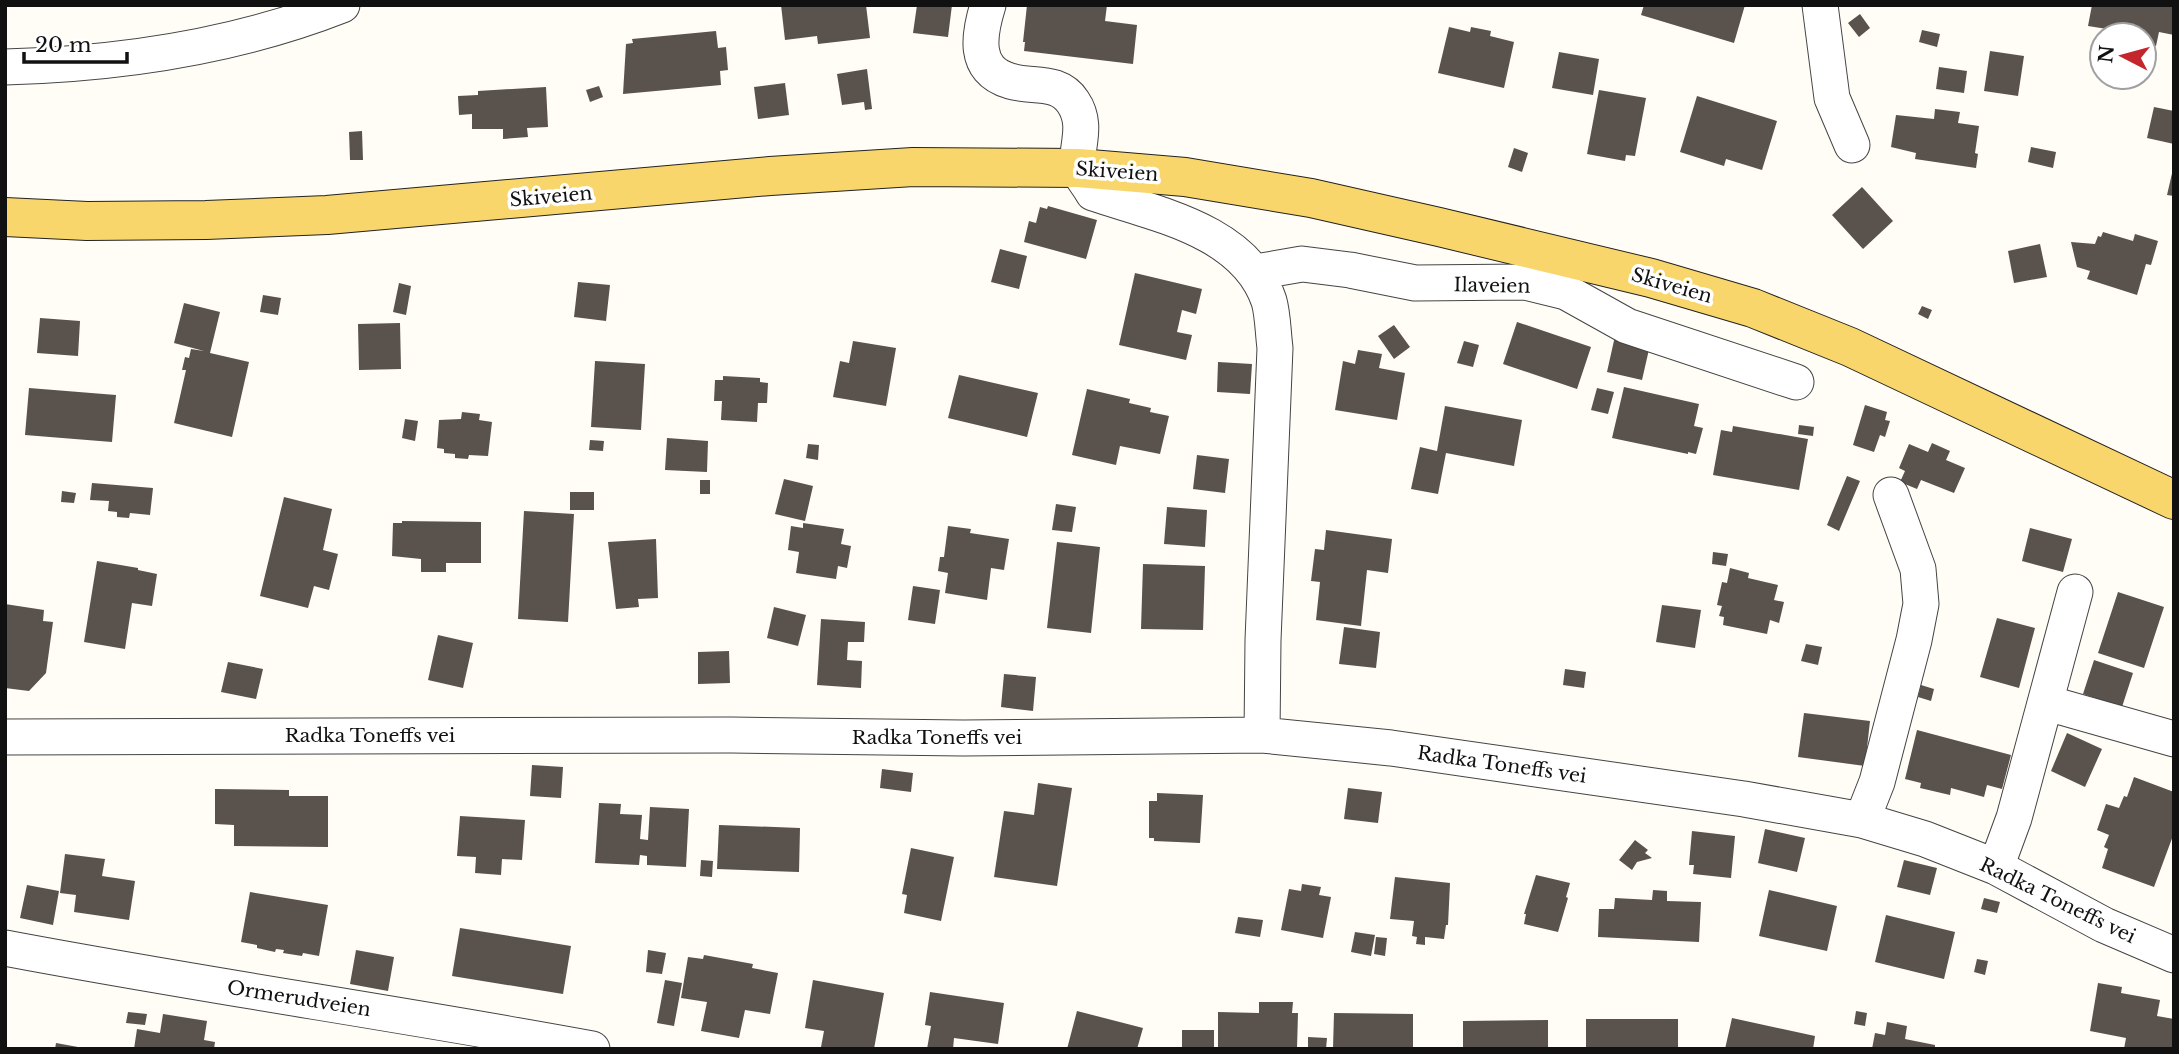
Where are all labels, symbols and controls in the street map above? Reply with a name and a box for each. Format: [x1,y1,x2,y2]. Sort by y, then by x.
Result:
scale bar [24,21,128,65]
north arrow [2088,21,2158,91]
text: 20 m [35,32,92,58]
text: N [2094,44,2119,64]
street label: Skiveien [1075,157,1159,186]
street label: Skiveien [509,181,593,212]
street label: Skiveien [1629,263,1715,308]
street label: Ilaveien [1453,273,1531,298]
street label: Radka Toneffs vei [285,724,456,747]
street label: Radka Toneffs vei [852,726,1023,749]
street label: Radka Toneffs vei [1416,741,1589,788]
street label: Radka Toneffs vei [1976,853,2140,948]
street label: Ormerudveien [225,976,372,1021]

